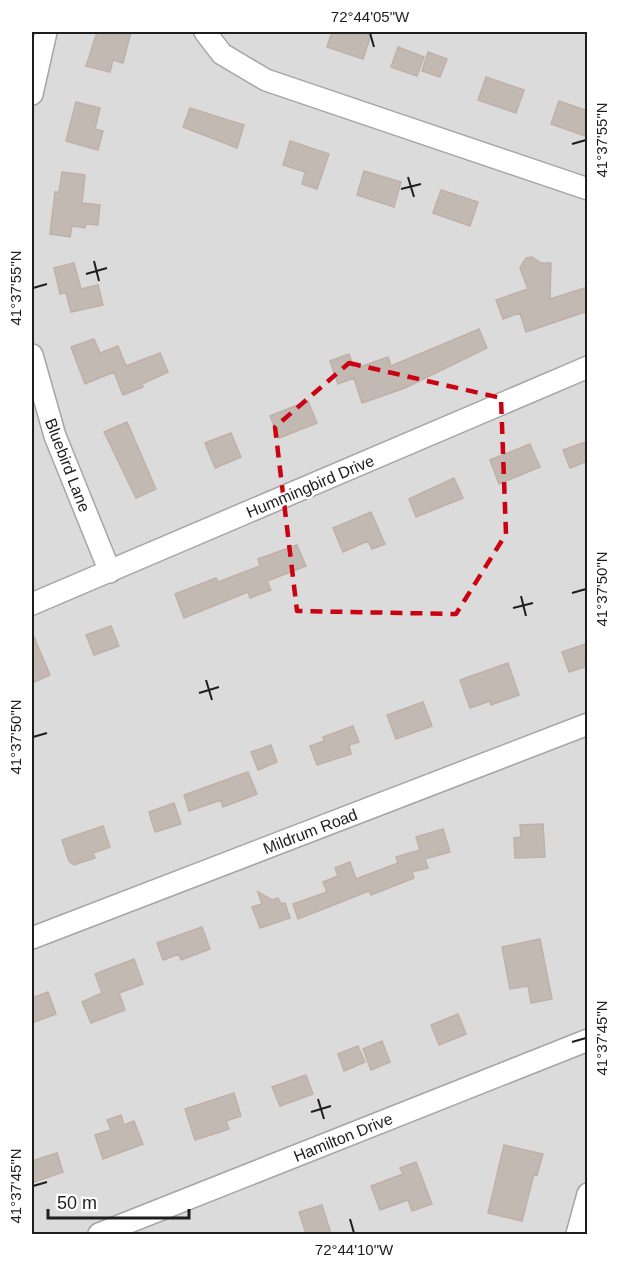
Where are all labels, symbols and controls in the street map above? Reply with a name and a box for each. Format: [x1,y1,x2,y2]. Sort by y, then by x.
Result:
text: 72°44'05"W [331,8,410,25]
text: 41°37'55"N [593,102,610,178]
text: 41°37'55"N [7,250,24,326]
street label: Bluebird Lane [42,416,93,514]
street label: Hummingbird Drive [244,452,377,521]
text: 41°37'50"N [593,551,610,627]
text: 41°37'50"N [7,699,24,775]
street label: Mildrum Road [261,806,360,857]
text: 41°37'45"N [593,1000,610,1076]
street label: Hamilton Drive [291,1110,395,1165]
text: 41°37'45"N [7,1148,24,1224]
scale bar [48,1182,189,1220]
text: 50 m [57,1193,97,1213]
text: 72°44'10"W [315,1241,394,1258]

